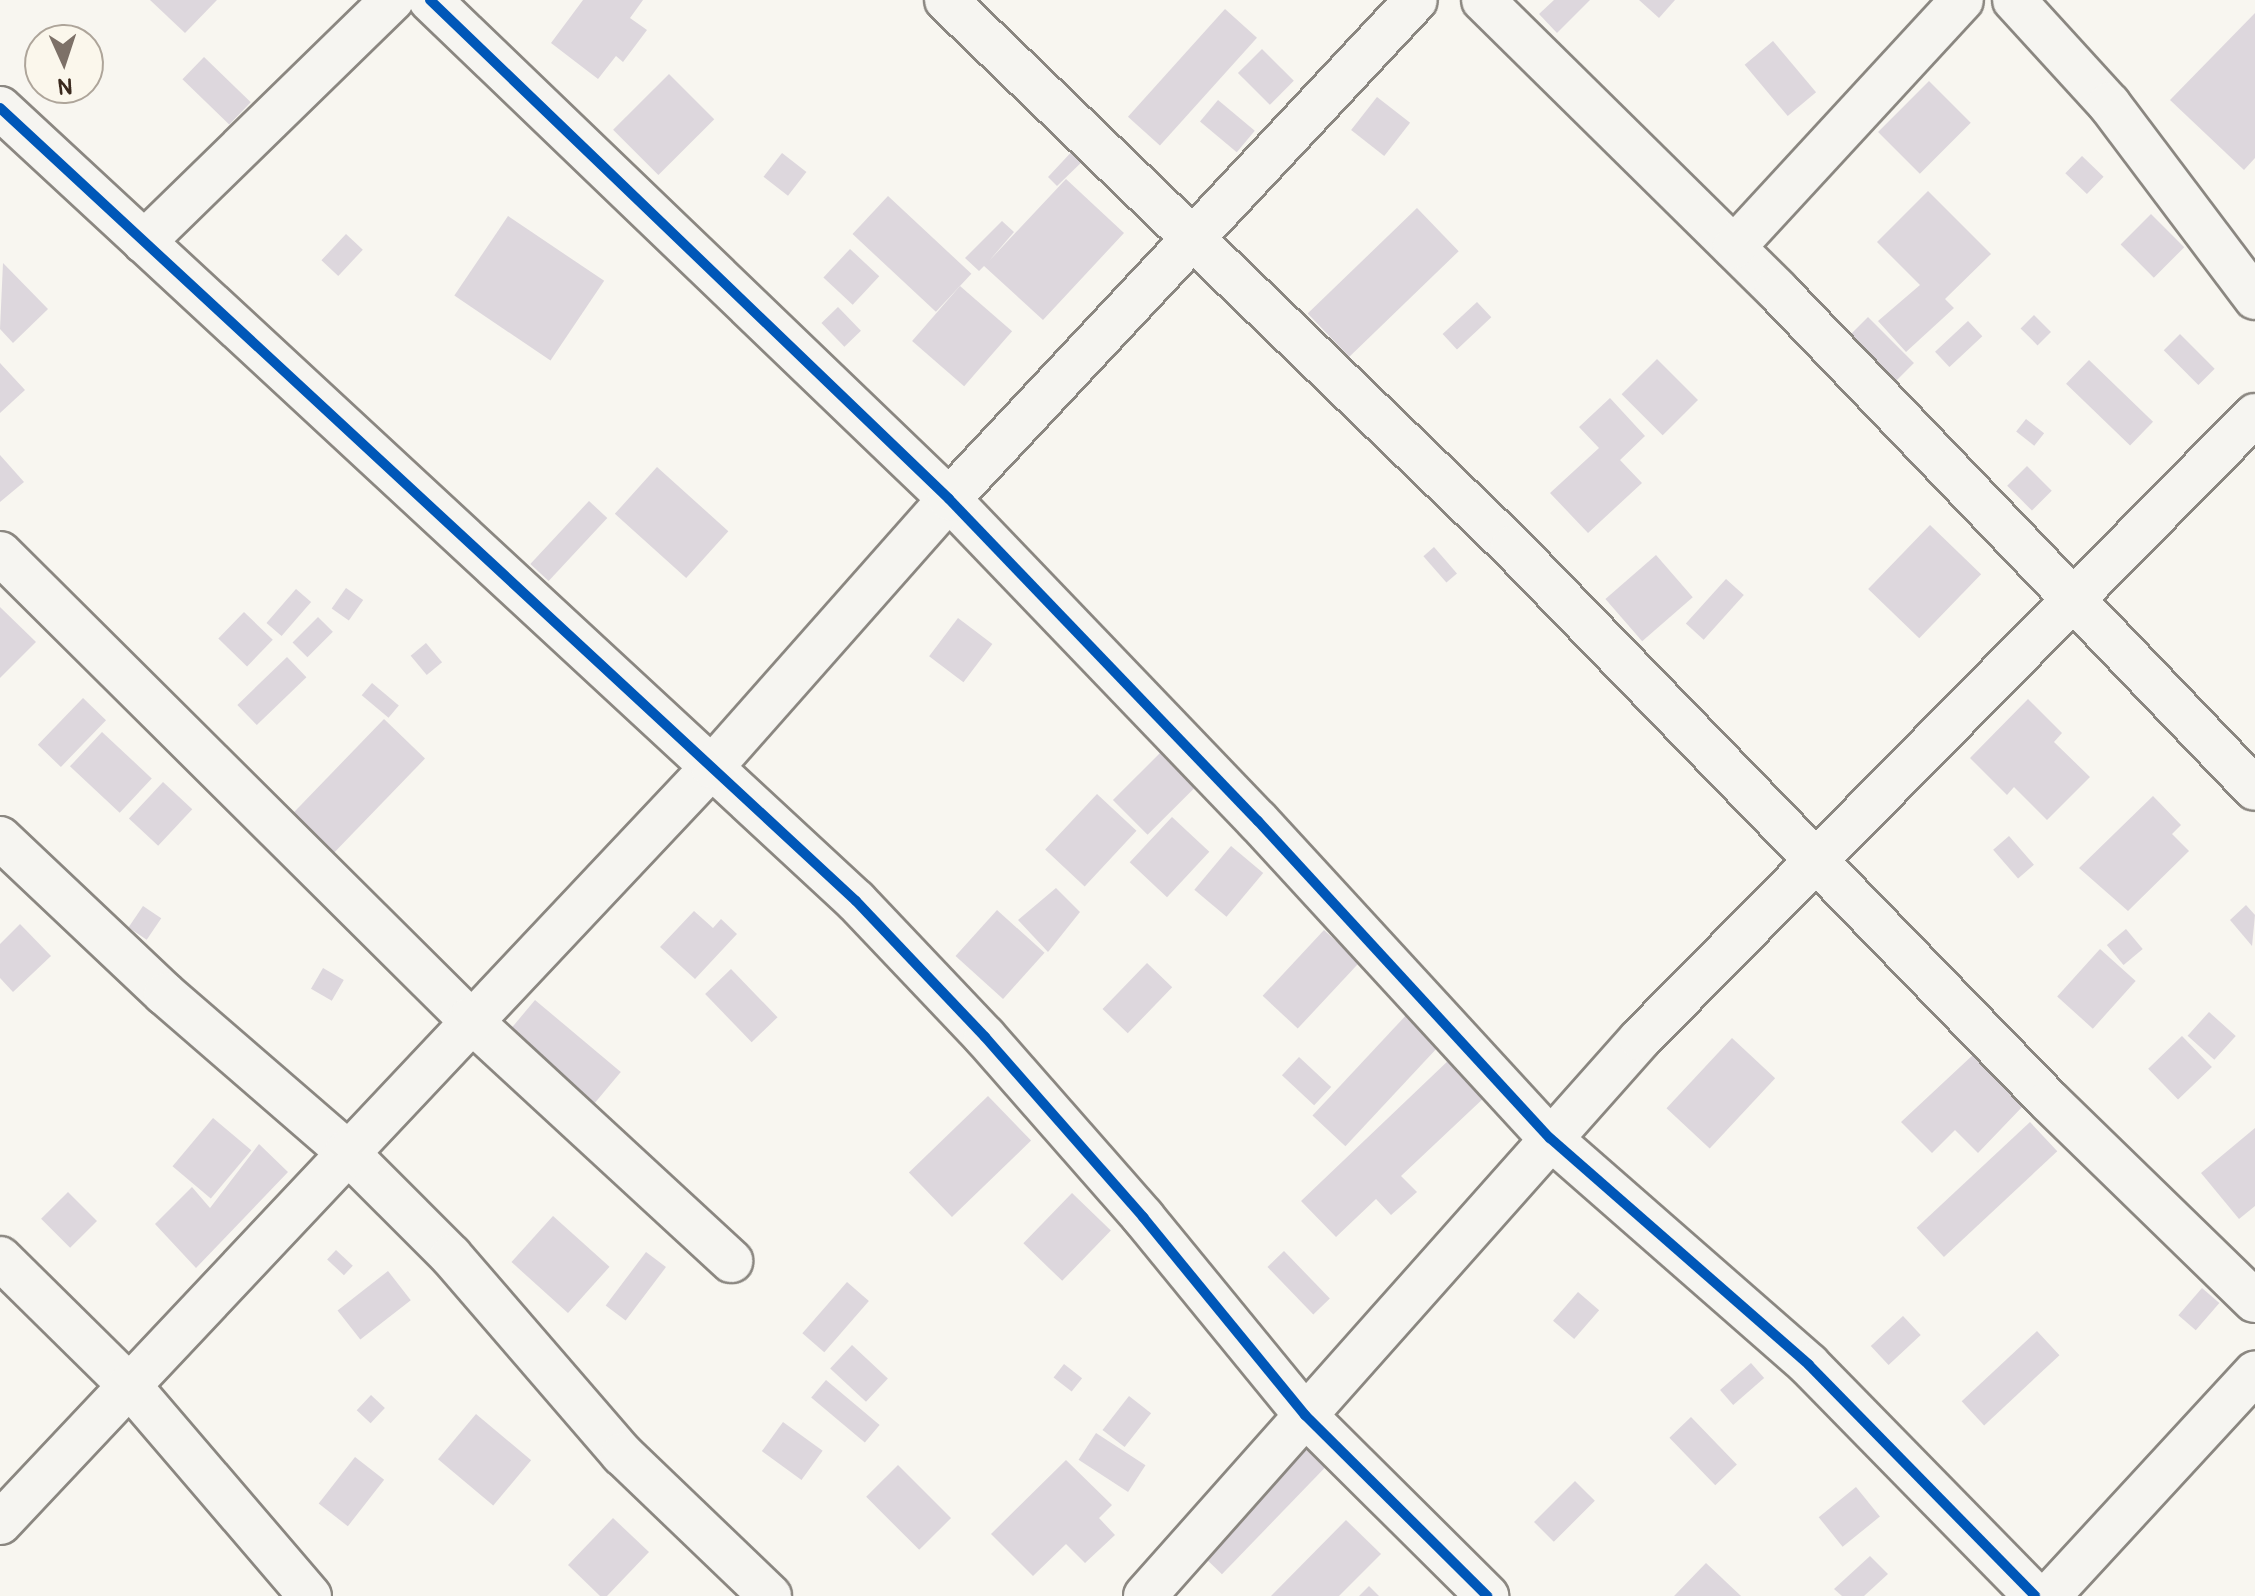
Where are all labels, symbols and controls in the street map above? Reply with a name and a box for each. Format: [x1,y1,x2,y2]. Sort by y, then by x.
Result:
north arrow [24,24,104,104]
text: N [57,72,73,100]

